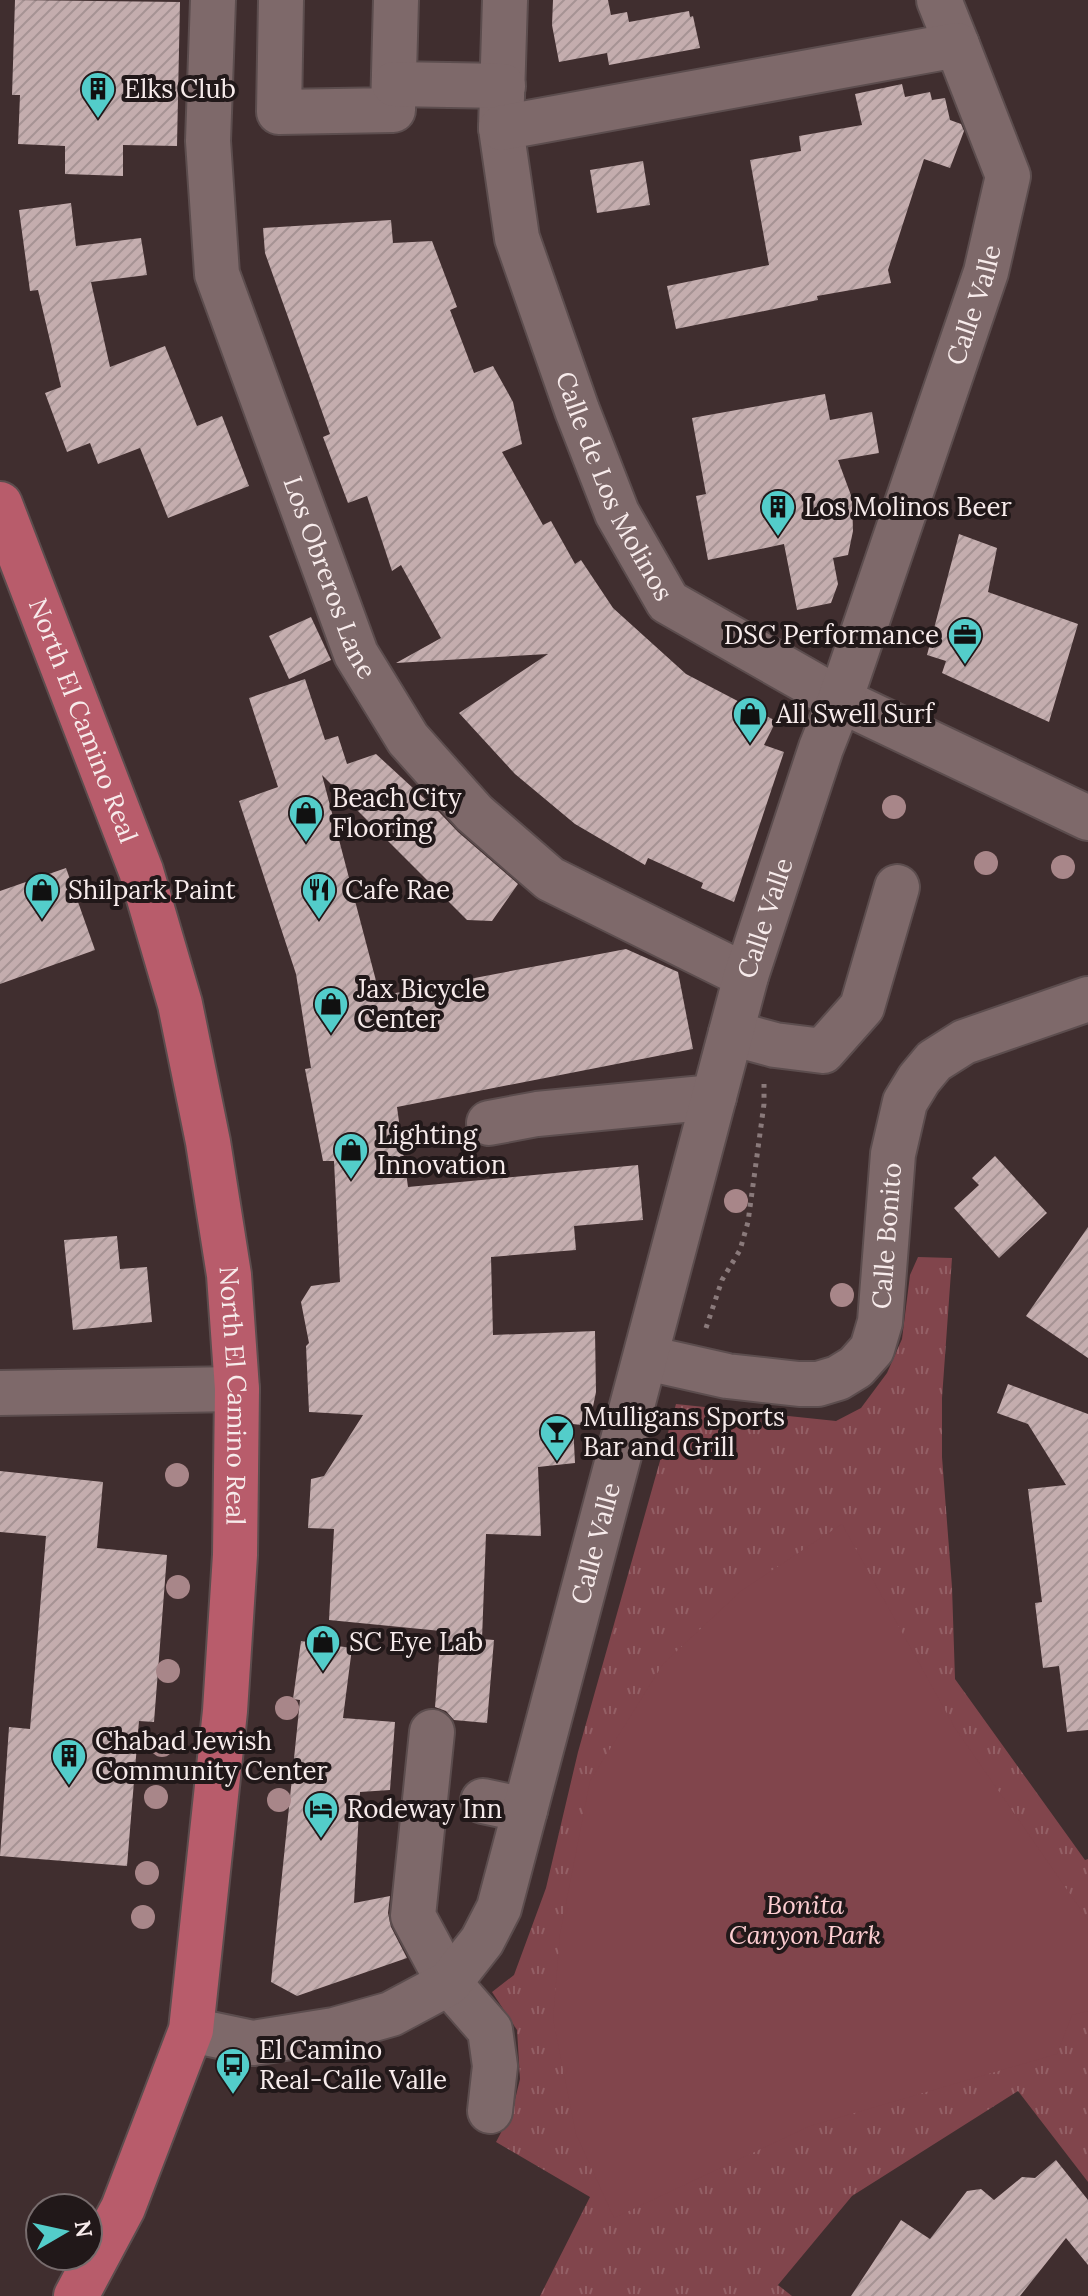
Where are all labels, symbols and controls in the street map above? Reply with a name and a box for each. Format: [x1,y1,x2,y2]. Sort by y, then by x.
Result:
building icon: Elks Club [79,70,117,120]
place label: Elks Club [124,72,236,105]
street label: Calle Valle [939,241,1008,369]
street label: Calle de Los Molinos [549,367,681,606]
street label: Los Obreros Lane [276,471,384,685]
building icon: Los Molinos Beer [759,488,797,538]
place label: Los Molinos Beer [804,490,1012,523]
street label: North El Camino Real [22,593,146,847]
office icon: DSC Performance [946,616,984,666]
place label: DSC Performance [724,618,939,651]
shop icon: All Swell Surf [731,695,769,745]
place label: All Swell Surf [775,697,936,730]
place label: Beach City Flooring [332,781,462,844]
shop icon: Beach City Flooring [287,794,325,844]
street label: Calle Valle [729,854,800,982]
shop icon: Shilpark Paint [23,871,61,921]
restaurant icon: Cafe Rae [300,871,338,921]
place label: Shilpark Paint [68,873,236,906]
place label: Cafe Rae [345,873,450,906]
place label: Jax Bicycle Center [356,972,486,1035]
shop icon: Jax Bicycle Center [312,985,350,1035]
place label: Lighting Innovation [377,1118,507,1181]
shop icon: Lighting Innovation [332,1131,370,1181]
street label: Calle Bonito [864,1161,908,1310]
street label: North El Camino Real [212,1265,254,1525]
place label: Mulligans Sports Bar and Grill [583,1400,785,1463]
bar icon: Mulligans Sports Bar and Grill [538,1413,576,1463]
street label: Calle Valle [563,1479,627,1608]
shop icon: SC Eye Lab [304,1623,342,1673]
place label: SC Eye Lab [349,1625,483,1658]
place label: Chabad Jewish Community Center [95,1724,329,1787]
building icon: Chabad Jewish Community Center [50,1737,88,1787]
hotel icon: Rodeway Inn [302,1790,340,1840]
place label: Rodeway Inn [347,1792,502,1825]
park label: Bonita Canyon Park [729,1888,881,1951]
place label: El Camino Real-Calle Valle [259,2033,447,2096]
bus stop icon: El Camino Real-Calle Valle [214,2046,252,2096]
north arrow [24,2192,104,2272]
text: N [69,2218,99,2239]

